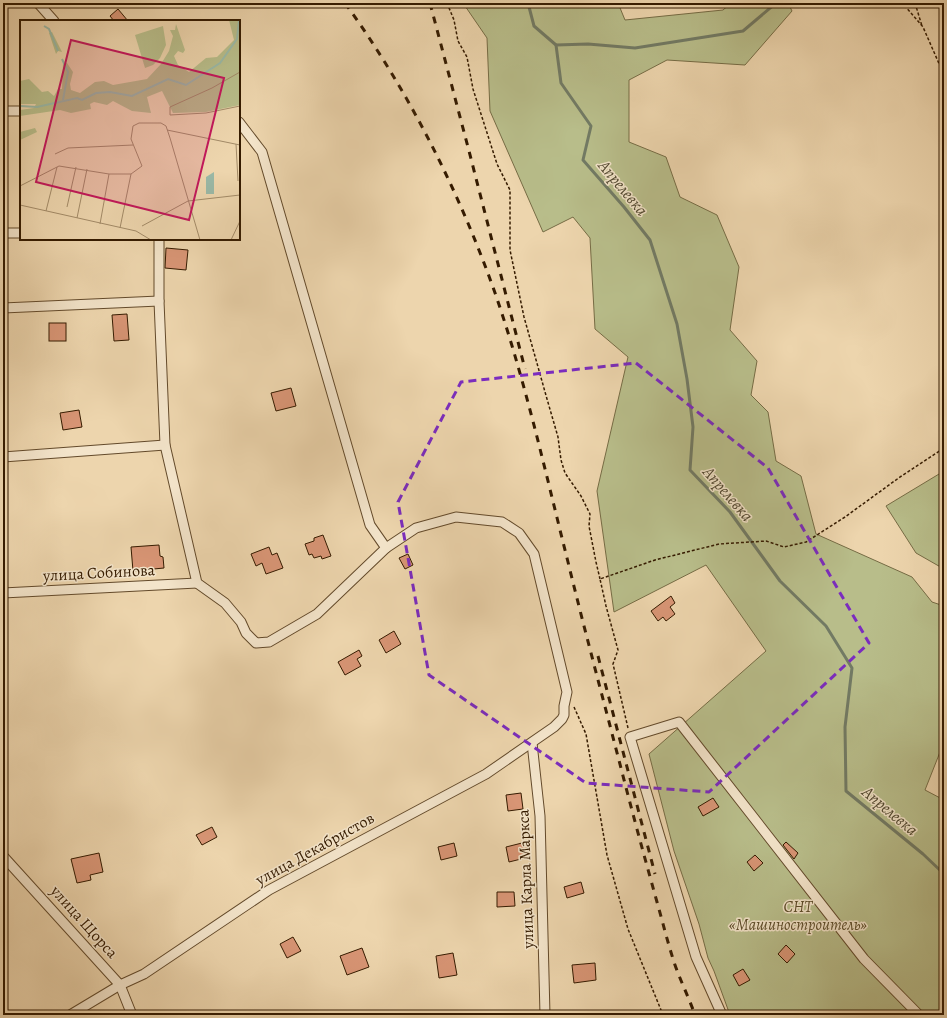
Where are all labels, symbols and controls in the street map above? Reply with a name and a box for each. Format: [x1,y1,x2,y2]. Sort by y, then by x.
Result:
inset map [20,20,240,240]
water label: Апрелевка [592,154,653,221]
water label: Апрелевка [697,461,759,527]
street label: улица Собинова [42,559,156,587]
water label: Апрелевка [856,780,923,841]
street label: улица Декабристов [251,807,378,891]
street label: улица Карла Маркса [513,808,539,950]
street label: улица Щорса [45,880,123,964]
park label: СНТ «Машиностроитель» [729,896,867,936]

